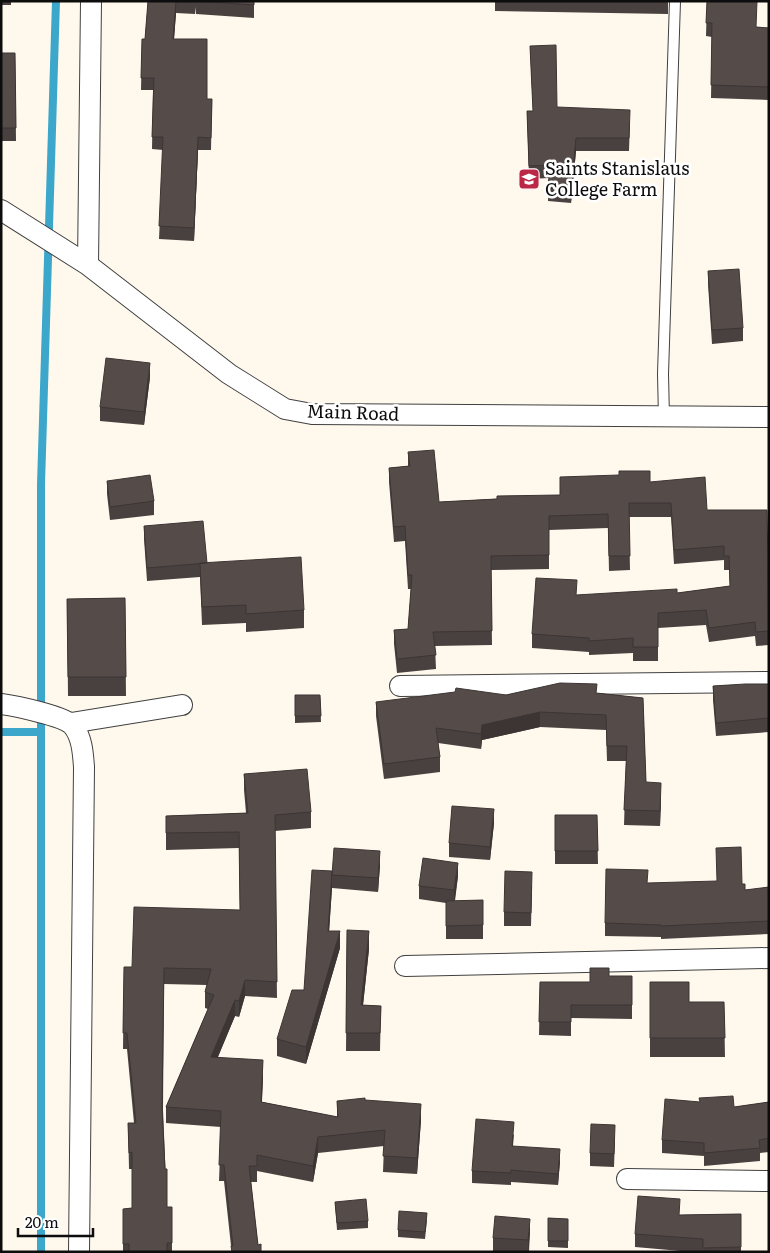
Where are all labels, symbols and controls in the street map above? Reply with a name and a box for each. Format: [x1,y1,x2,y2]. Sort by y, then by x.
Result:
place label: Saints Stanislaus College Farm [545,154,689,202]
school or university icon: Saints Stanislaus College Farm [517,167,541,191]
street label: Main Road [306,396,400,427]
scale bar [18,1206,92,1238]
text: 20 m [25,1210,59,1233]

